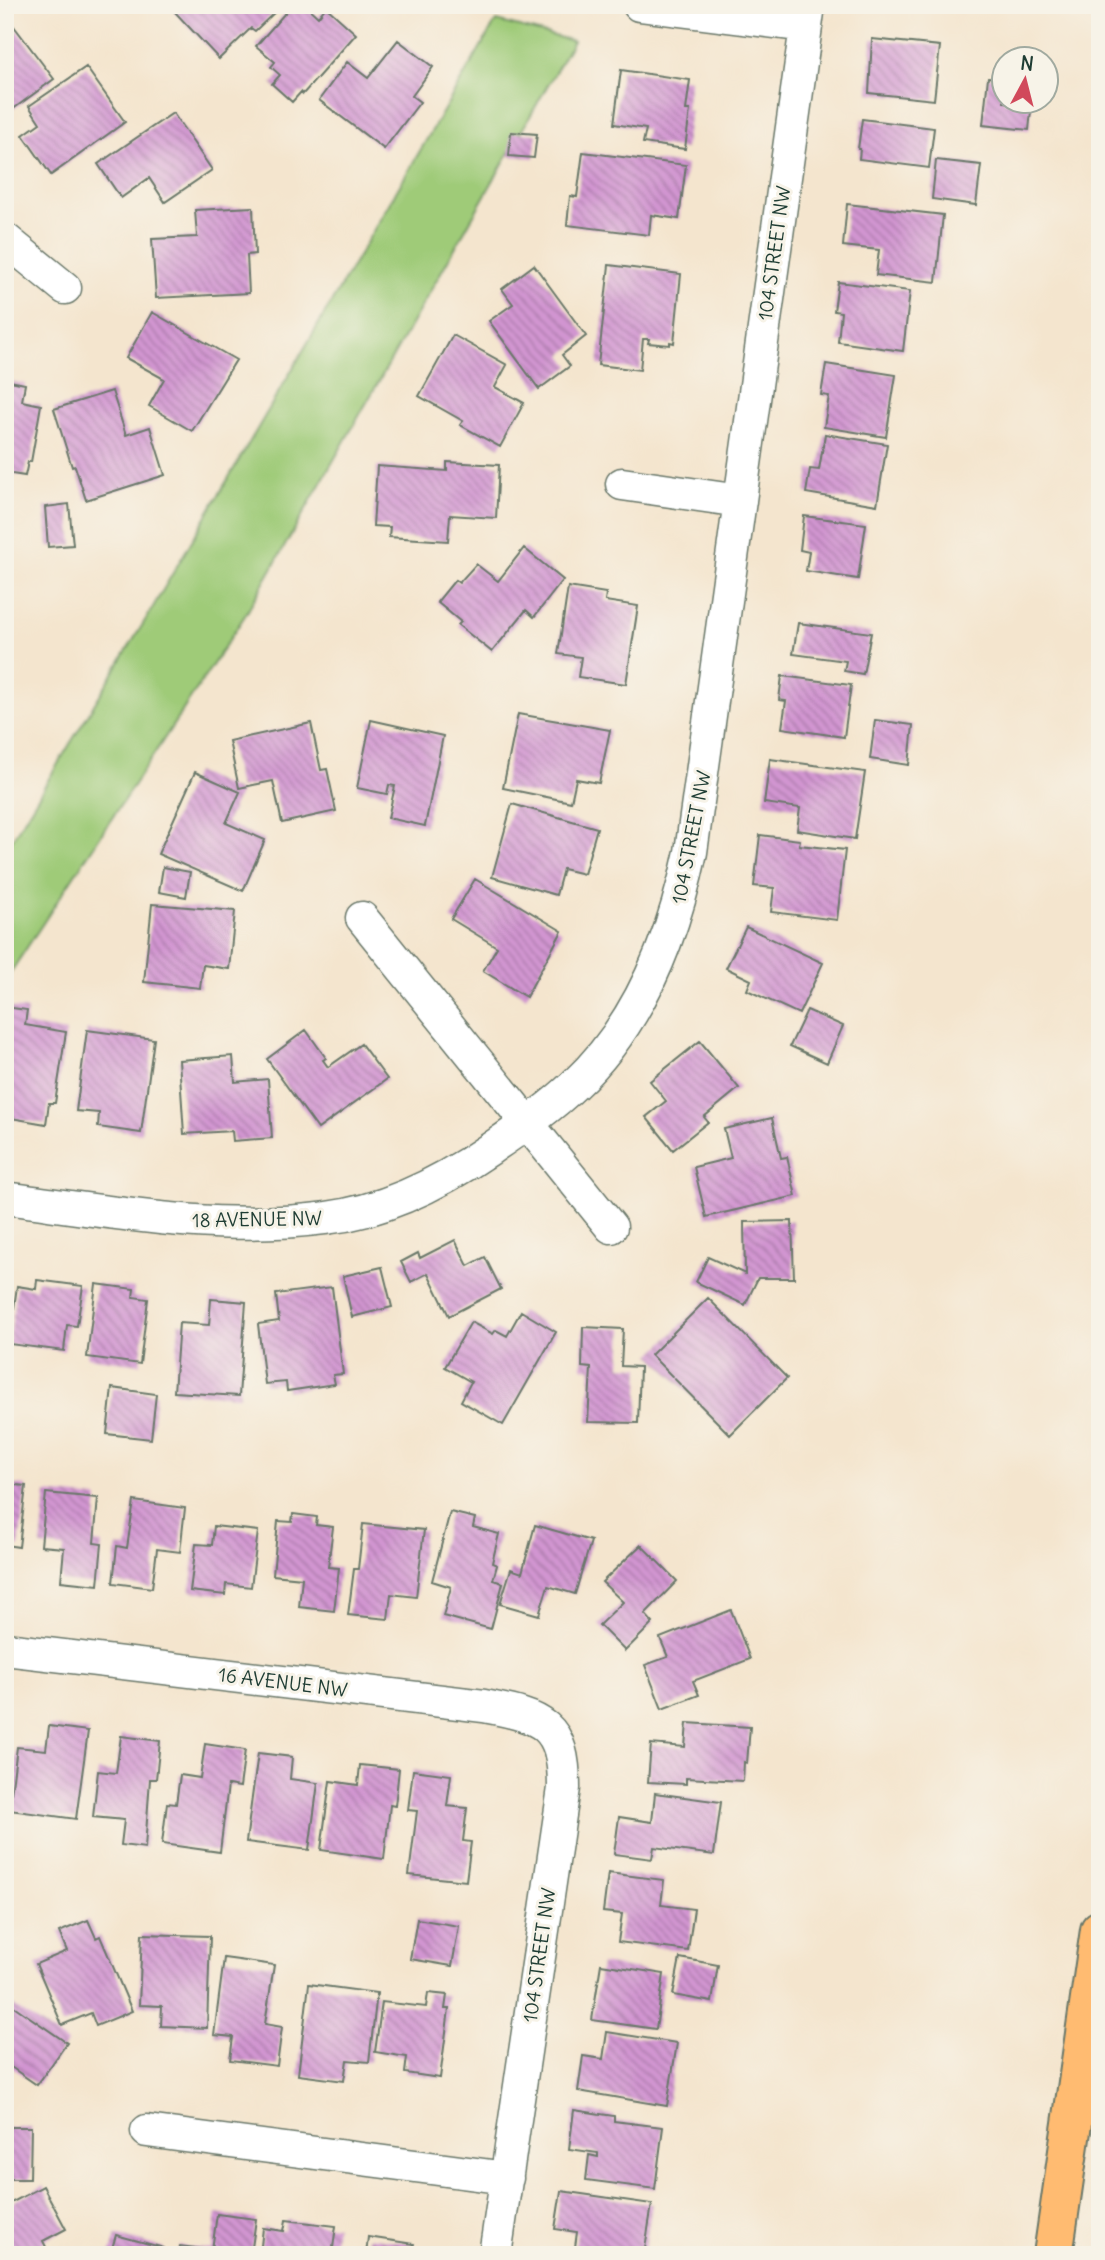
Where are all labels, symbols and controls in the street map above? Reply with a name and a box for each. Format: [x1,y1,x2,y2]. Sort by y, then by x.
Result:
north arrow [990,46,1060,116]
text: N [1019,50,1035,76]
street label: 104 STREET NW [753,184,795,322]
street label: 104 STREET NW [666,768,716,906]
street label: 18 AVENUE NW [192,1206,322,1232]
street label: 16 AVENUE NW [217,1662,349,1702]
street label: 104 STREET NW [518,1886,560,2024]

